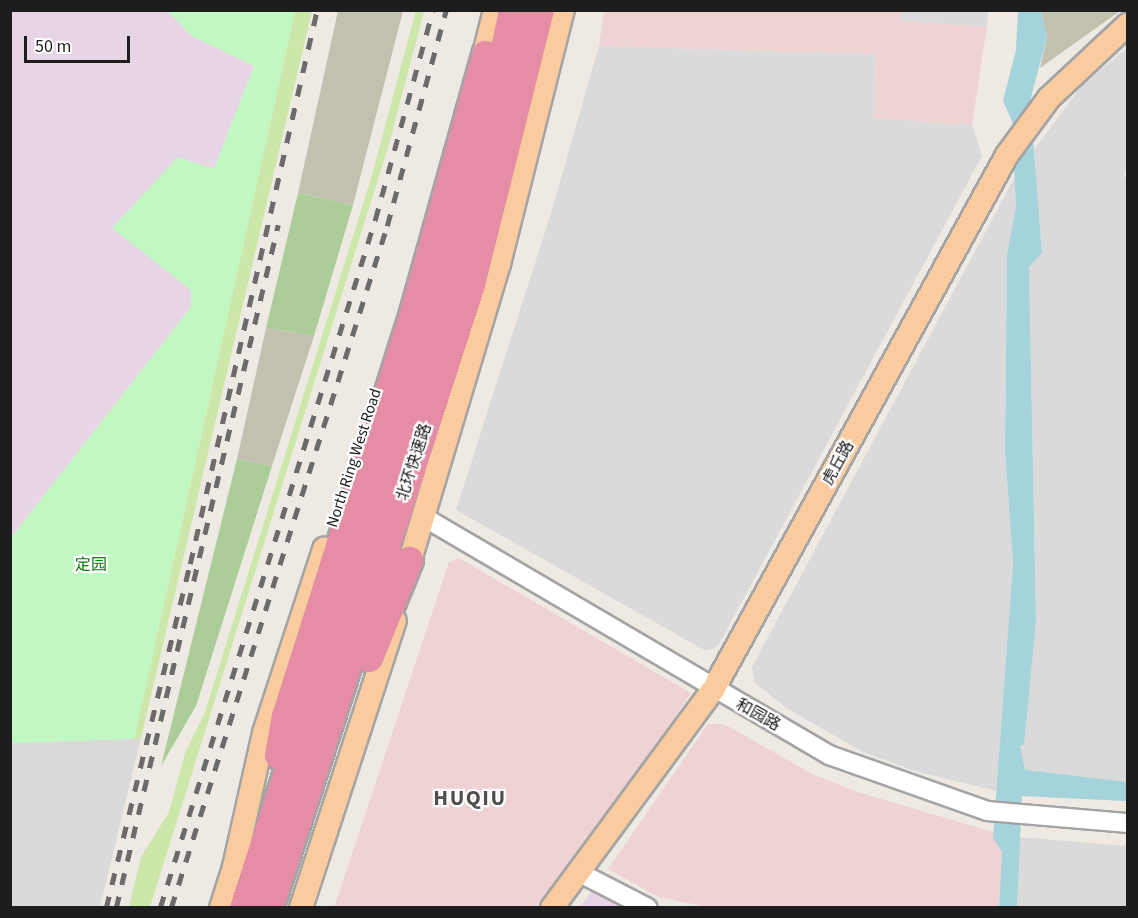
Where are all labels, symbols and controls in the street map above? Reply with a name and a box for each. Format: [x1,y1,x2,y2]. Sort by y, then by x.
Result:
scale bar [27,24,134,62]
text: 50 m [35,34,71,59]
street label: North Ring West Road [322,386,386,530]
street label: 北环快速路 [393,421,435,503]
street label: 虎丘路 [818,437,858,489]
park label: 定园 [75,555,107,575]
street label: 和园路 [732,695,784,735]
district label: HUQIU [433,786,507,812]

